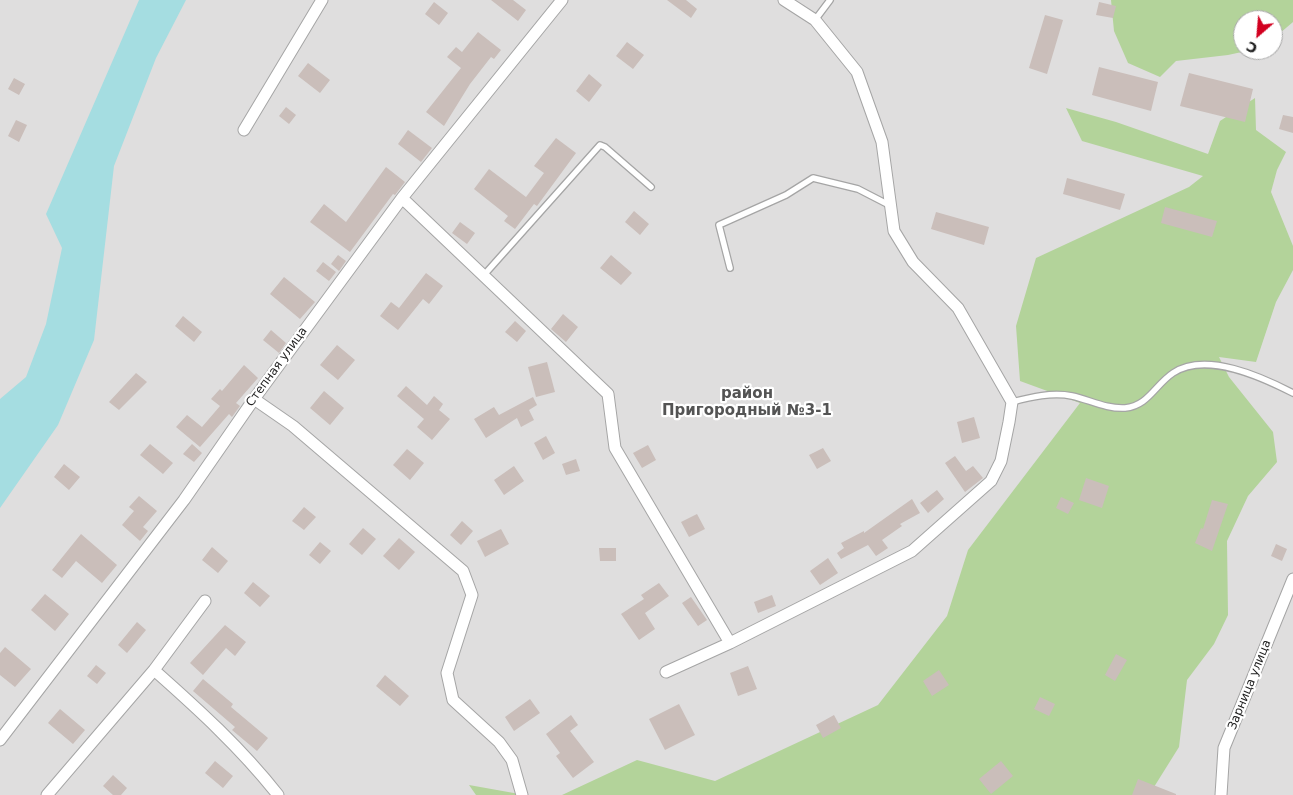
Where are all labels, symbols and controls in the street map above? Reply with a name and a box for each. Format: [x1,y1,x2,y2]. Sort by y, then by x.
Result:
north arrow [1233,10,1283,60]
text: С [1243,38,1260,57]
street label: Степная улица [243,324,311,410]
district label: район Пригородный №3-1 [662,385,832,420]
street label: Зарница улица [1225,638,1275,732]

